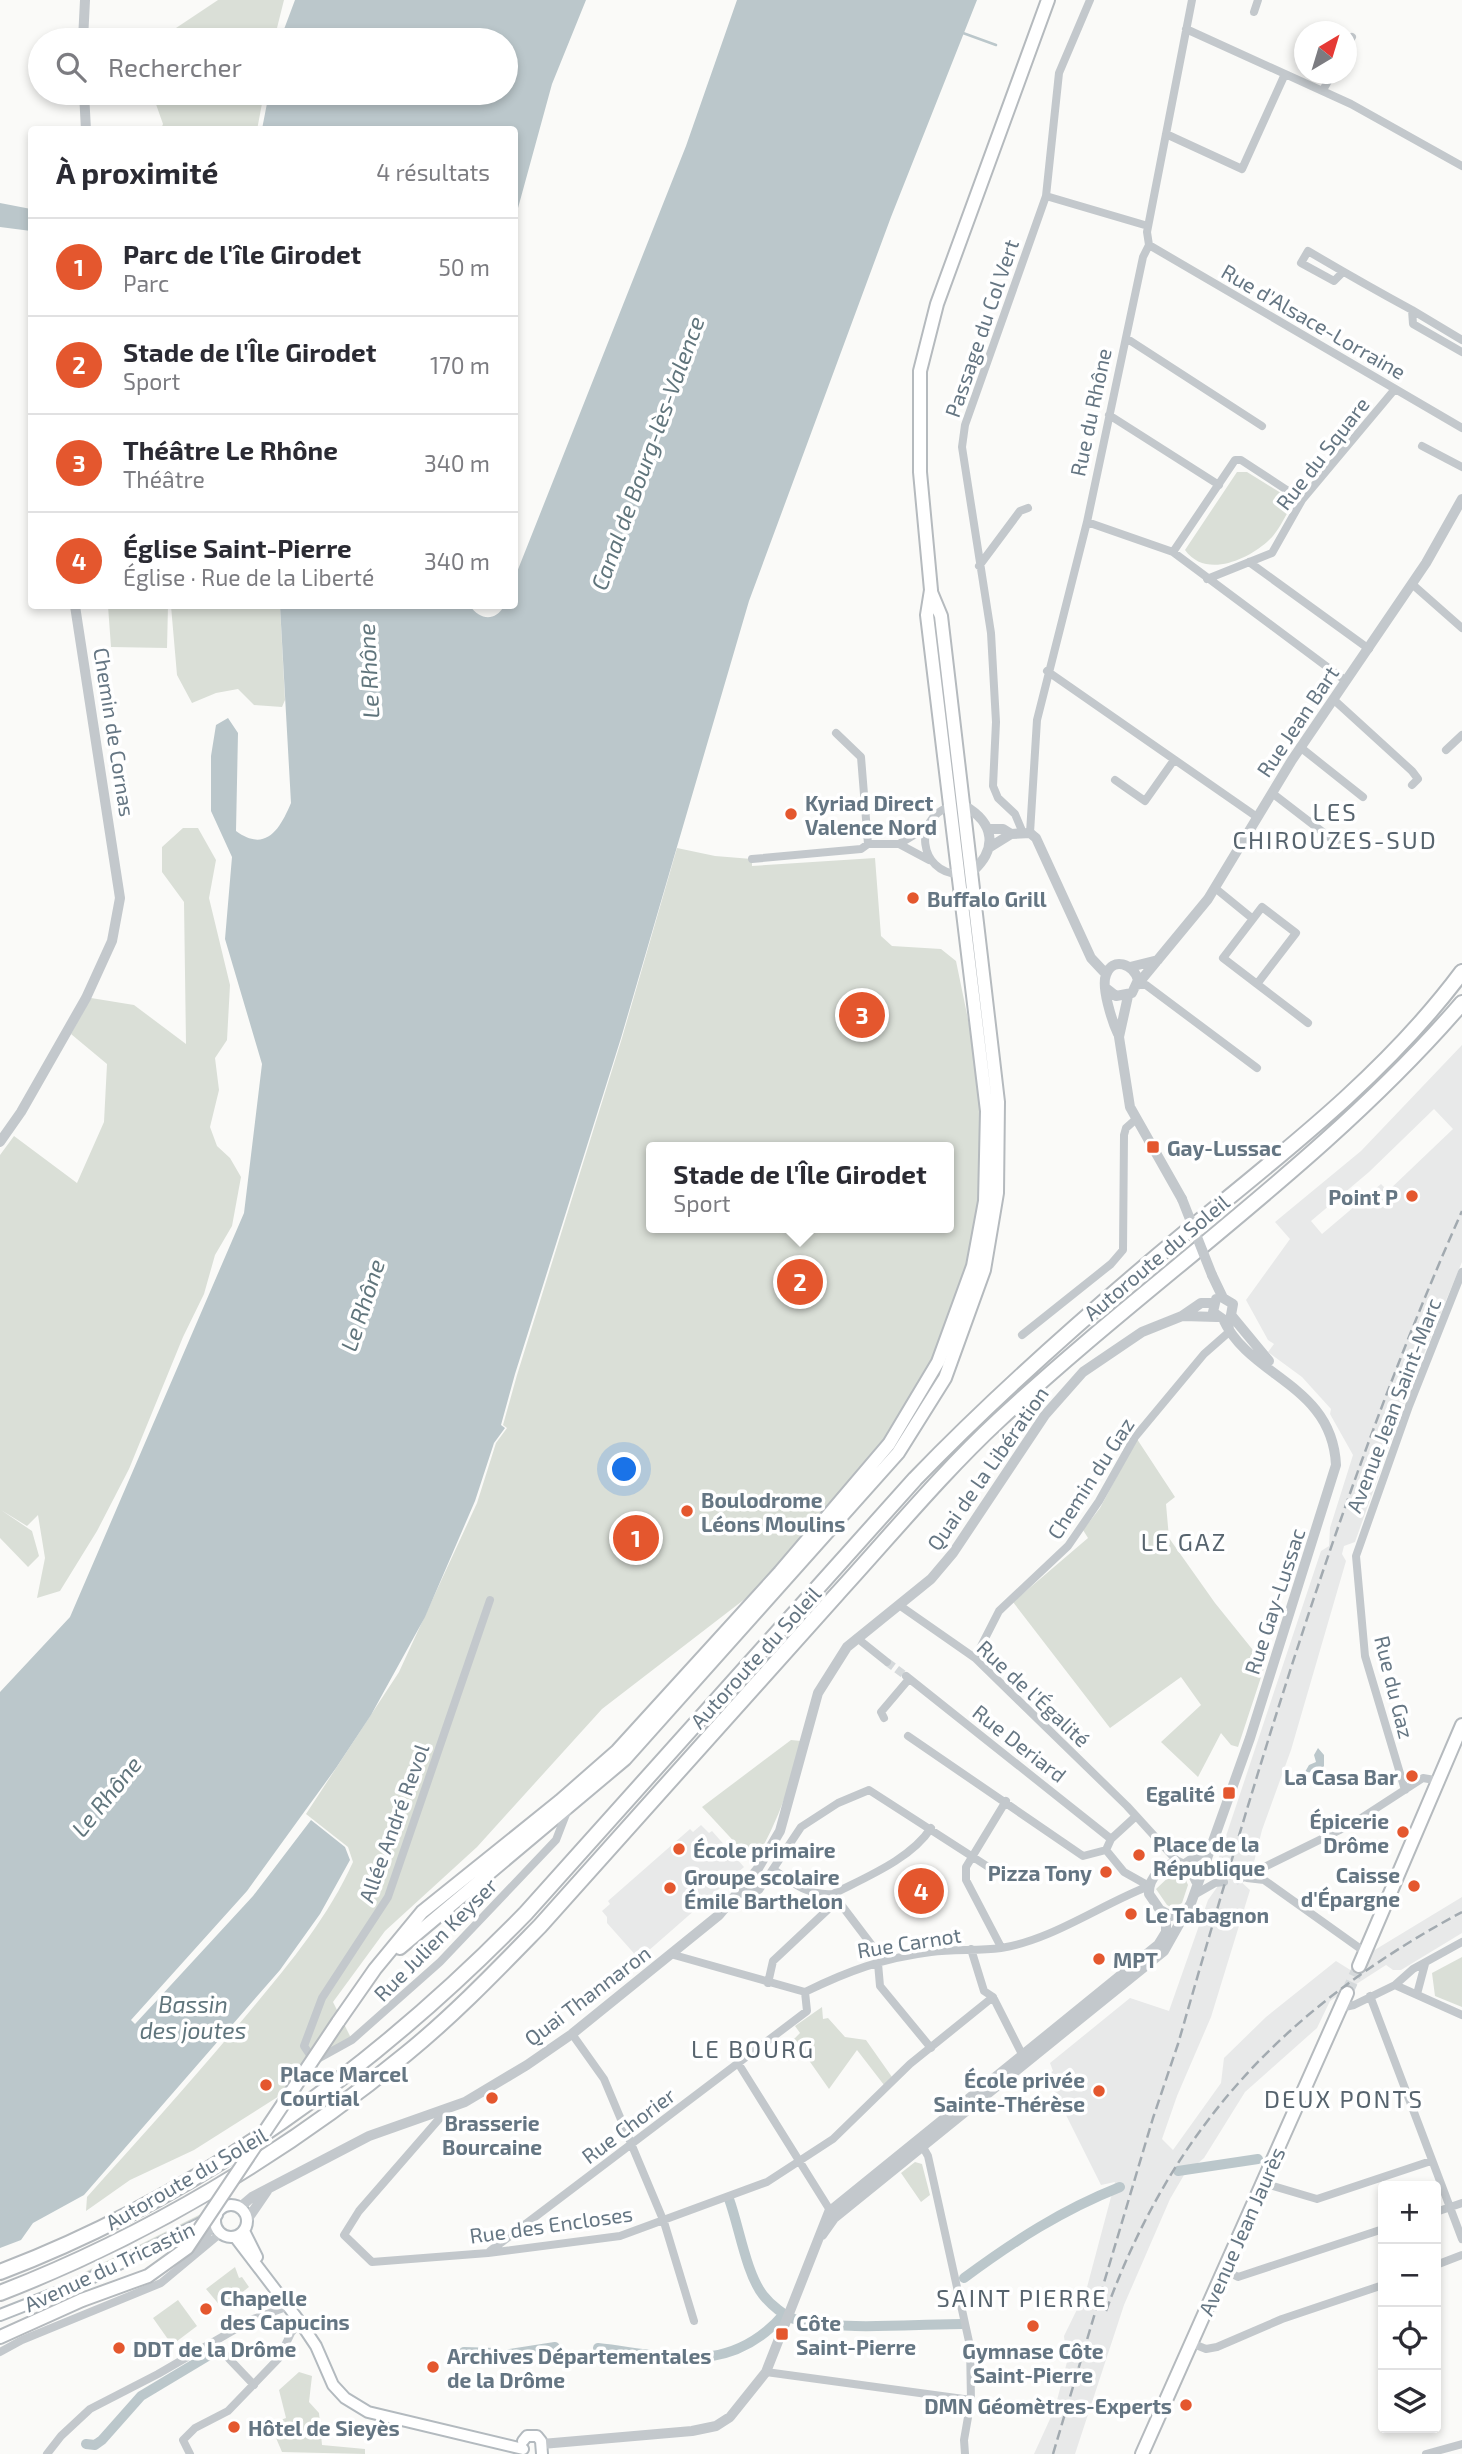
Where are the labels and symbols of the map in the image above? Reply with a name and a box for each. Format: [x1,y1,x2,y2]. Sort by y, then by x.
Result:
north arrow [1294,21,1357,84]
street label: Passage du Col Vert [939,236,1023,420]
street label: Rue d'Alsace-Lorraine [1217,258,1411,384]
water label: Canal de Bourg-lès-Valence [584,312,710,594]
street label: Rue du Rhône [1064,346,1116,478]
street label: Rue du Square [1270,392,1374,514]
water label: Le Rhône [352,623,384,719]
street label: Chemin de Cornas [89,646,141,818]
street label: Rue Jean Bart [1251,661,1343,781]
place label: Kyriad Direct Valence Nord [805,790,937,839]
district label: LES CHIROUZES-SUD [1232,797,1438,854]
marker: Kyriad Direct Valence Nord [783,806,799,822]
place label: Buffalo Grill [927,886,1047,911]
marker: Buffalo Grill [905,890,921,906]
pin: 3 [839,989,885,1041]
place label: Gay-Lussac [1167,1135,1282,1161]
marker: Gay-Lussac [1145,1139,1161,1155]
place label: Point P [1328,1184,1398,1209]
street label: Autoroute du Soleil [1078,1188,1234,1325]
marker: Point P [1404,1188,1420,1204]
water label: Le Rhône [334,1255,390,1355]
pin: 2 [777,1256,823,1308]
street label: Avenue Jean Saint-Marc [1340,1294,1446,1516]
street label: Quai de la Libération [921,1381,1054,1555]
street label: Chemin du Gaz [1041,1412,1139,1544]
your location [607,1452,641,1486]
place label: Boulodrome Léons Moulins [701,1487,845,1536]
marker: Boulodrome Léons Moulins [679,1503,695,1519]
pin: 1 [613,1512,659,1564]
street label: Rue Gay-Lussac [1239,1525,1309,1677]
district label: LE GAZ [1141,1527,1227,1556]
street label: Autoroute du Soleil [685,1580,826,1733]
street label: Rue du Gaz [1370,1633,1420,1741]
street label: Rue de l'Égalité [973,1635,1095,1751]
street label: Rue Deriard [968,1699,1072,1787]
street label: Allée André Revol [353,1740,434,1906]
water label: Le Rhône [65,1750,147,1842]
place label: La Casa Bar [1284,1764,1398,1789]
marker: La Casa Bar [1404,1768,1420,1784]
place label: Egalité [1146,1781,1215,1806]
marker: Egalité [1221,1785,1237,1801]
place label: Épicerie Drôme [1309,1808,1389,1857]
marker: Épicerie Drôme [1395,1824,1411,1840]
place label: Place de la République [1153,1831,1265,1880]
place label: École primaire [693,1837,836,1862]
marker: École primaire [671,1841,687,1857]
marker: Place de la République [1131,1847,1147,1863]
place label: Pizza Tony [988,1860,1092,1886]
place label: Caisse d'Épargne [1301,1862,1400,1911]
place label: Groupe scolaire Émile Barthelon [684,1864,843,1913]
marker: Pizza Tony [1098,1864,1114,1880]
pin: 4 [898,1865,944,1917]
street label: Rue Julien Keyser [368,1872,502,2006]
marker: Caisse d'Épargne [1406,1878,1422,1894]
marker: Groupe scolaire Émile Barthelon [662,1880,678,1896]
place label: Le Tabagnon [1145,1902,1269,1927]
marker: Le Tabagnon [1123,1906,1139,1922]
street label: Rue Carnot [855,1921,963,1963]
street label: Quai Thannaron [519,1940,655,2051]
place label: MPT [1113,1947,1158,1972]
marker: MPT [1091,1951,1107,1967]
water label: Bassin des joutes [140,1990,246,2044]
district label: LE BOURG [691,2034,815,2063]
place label: Place Marcel Courtial [280,2061,408,2110]
place label: École privée Sainte-Thérèse [934,2067,1085,2116]
marker: Place Marcel Courtial [258,2077,274,2093]
street label: Rue Chorier [576,2081,680,2168]
marker: École privée Sainte-Thérèse [1091,2083,1107,2099]
district label: DEUX PONTS [1264,2084,1424,2113]
marker: Brasserie Bourcaine [484,2090,500,2106]
place label: Brasserie Bourcaine [442,2110,542,2159]
street label: Autoroute du Soleil [101,2121,272,2234]
street label: Avenue Jean Jaurès [1193,2143,1289,2319]
street label: Rue des Encloses [468,2200,634,2248]
street label: Avenue du Tricastin [20,2216,198,2316]
district label: SAINT PIERRE [936,2283,1108,2312]
place label: Chapelle des Capucins [220,2285,350,2334]
marker: Chapelle des Capucins [198,2301,214,2317]
place label: Côte Saint-Pierre [796,2310,916,2359]
marker: Gymnase Côte Saint-Pierre [1025,2318,1041,2334]
marker: Côte Saint-Pierre [774,2326,790,2342]
place label: DDT de la Drôme [133,2336,297,2361]
place label: Gymnase Côte Saint-Pierre [962,2338,1104,2387]
marker: DDT de la Drôme [111,2340,127,2356]
place label: Archives Départementales de la Drôme [447,2343,711,2392]
marker: Archives Départementales de la Drôme [425,2359,441,2375]
place label: DMN Géomètres-Experts [924,2393,1172,2418]
marker: DMN Géomètres-Experts [1178,2397,1194,2413]
place label: Hôtel de Sieyès [248,2415,400,2441]
marker: Hôtel de Sieyès [226,2419,242,2435]

